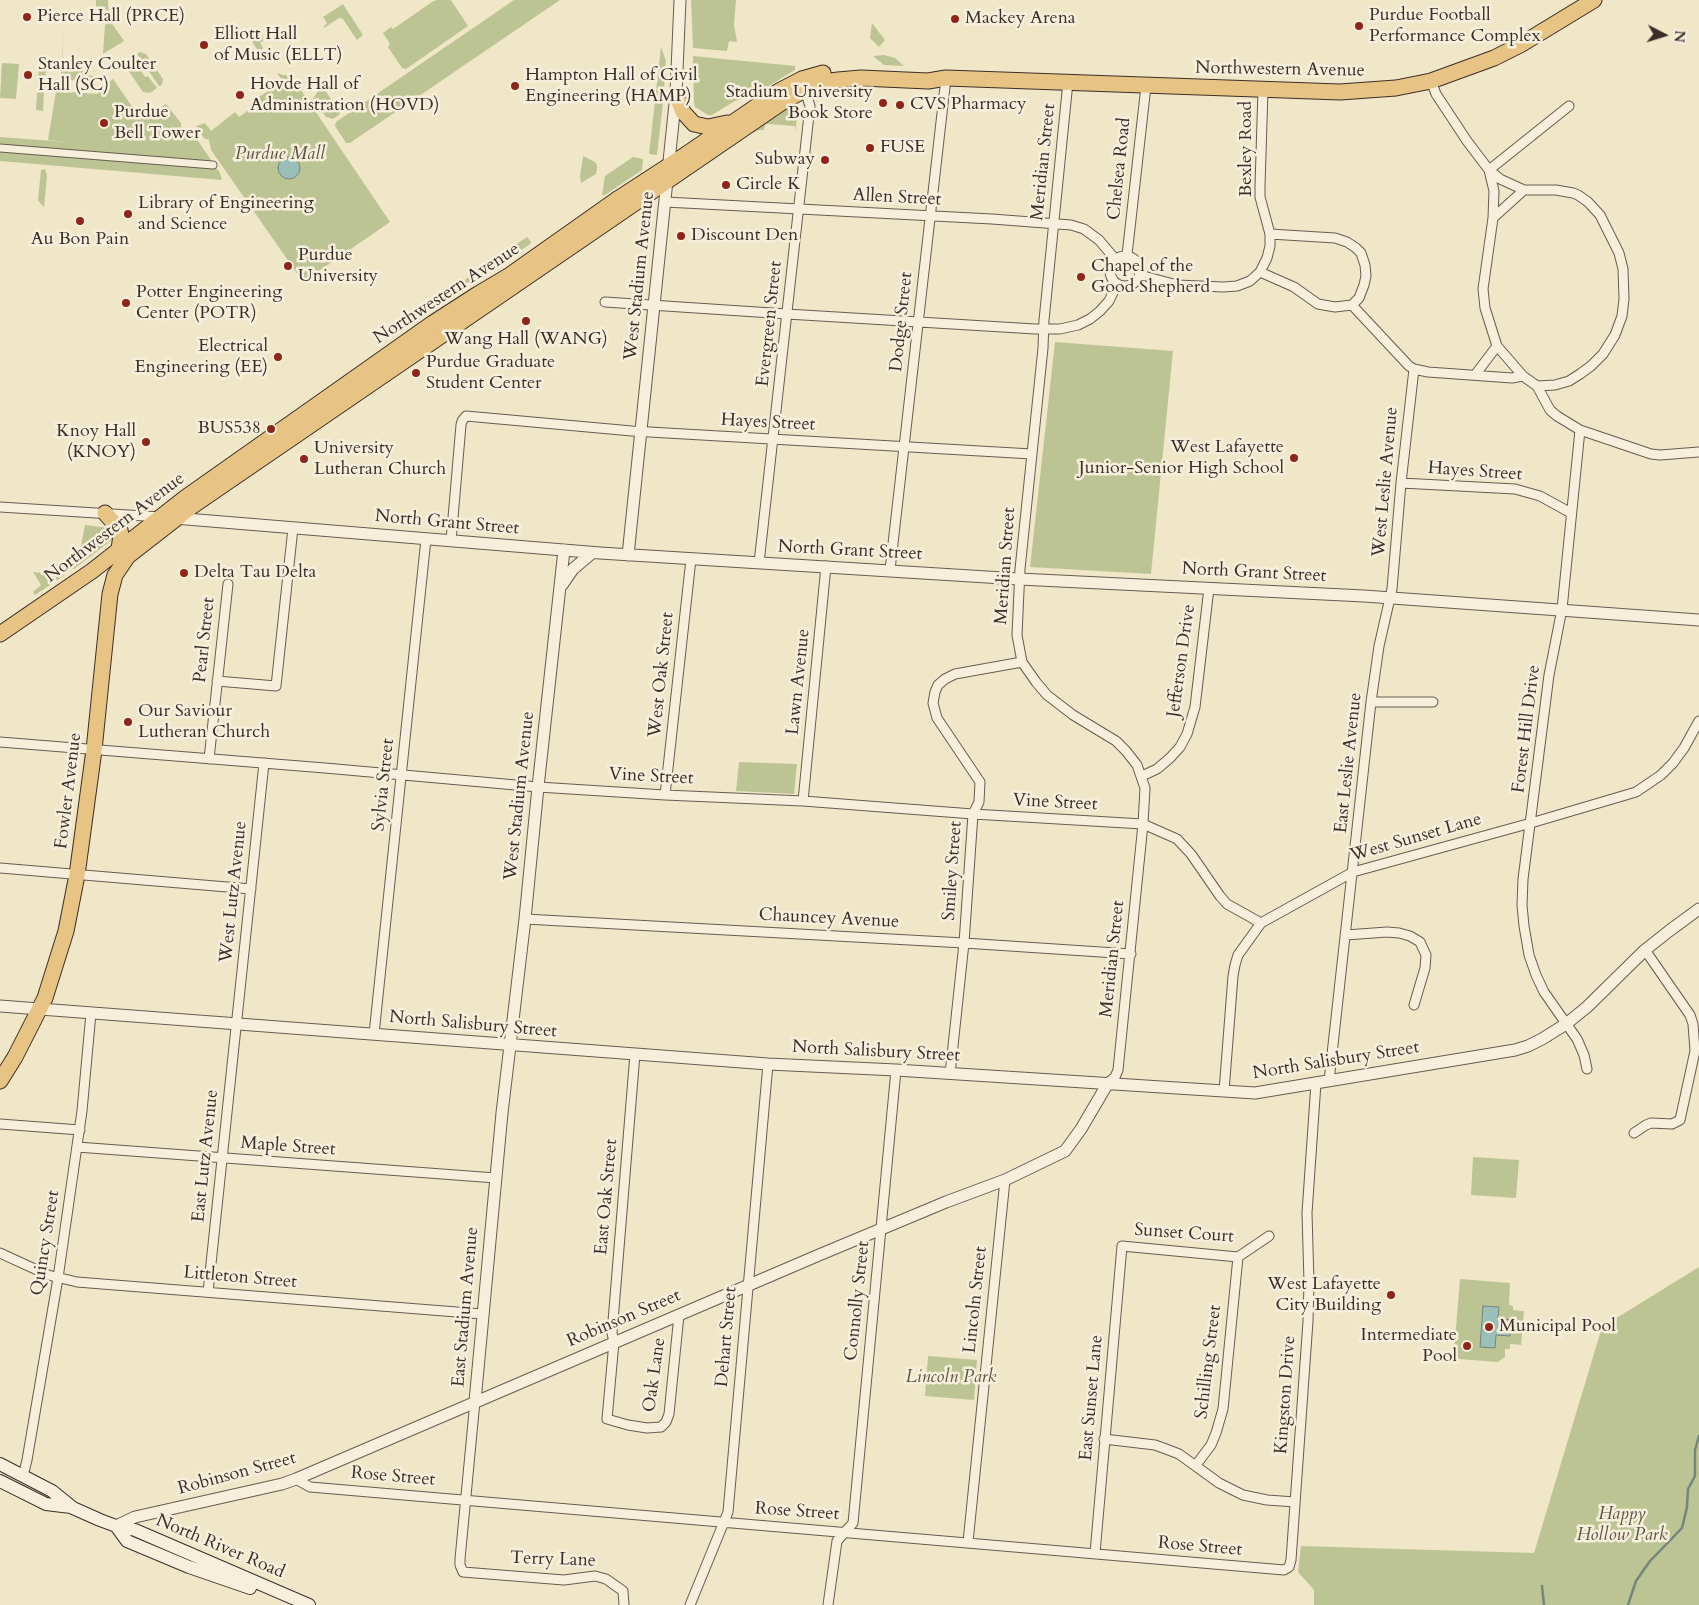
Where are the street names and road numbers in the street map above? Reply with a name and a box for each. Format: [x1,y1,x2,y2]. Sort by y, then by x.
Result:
street label: Northwestern Avenue [1195,58,1365,82]
street label: Bexley Road [1236,101,1258,197]
street label: Meridian Street [1027,102,1061,222]
street label: Chelsea Road [1104,117,1136,221]
street label: Allen Street [852,185,942,211]
street label: West Stadium Avenue [620,190,660,362]
street label: Northwestern Avenue [370,239,524,349]
street label: Evergreen Street [753,260,787,388]
street label: Dodge Street [886,271,918,373]
street label: West Leslie Avenue [1369,406,1403,558]
street label: Hayes Street [720,410,816,436]
street label: Hayes Street [1427,458,1523,486]
street label: Northwestern Avenue [41,468,189,588]
street label: North Grant Street [374,506,520,540]
street label: Meridian Street [991,507,1021,625]
street label: North Grant Street [777,536,923,566]
street label: North Grant Street [1181,558,1327,588]
street label: Pearl Street [190,596,220,684]
street label: Jefferson Drive [1163,603,1201,719]
street label: West Oak Street [645,611,679,739]
street label: Lawn Avenue [783,628,815,736]
street label: Forest Hill Drive [1508,664,1546,794]
street label: East Leslie Avenue [1331,691,1367,835]
street label: West Stadium Avenue [500,710,540,882]
street label: Fowler Avenue [51,732,87,850]
street label: Sylvia Street [368,738,400,832]
street label: Vine Street [608,764,694,790]
street label: Vine Street [1012,790,1098,816]
street label: West Sunset Lane [1348,809,1484,867]
street label: West Lutz Avenue [216,820,252,964]
street label: Smiley Street [939,821,967,921]
street label: Meridian Street [1096,899,1130,1019]
street label: Chauncey Avenue [758,905,900,933]
street label: North Salisbury Street [388,1007,558,1043]
street label: North Salisbury Street [791,1037,961,1067]
street label: North Salisbury Street [1251,1037,1421,1085]
street label: East Lutz Avenue [188,1089,224,1223]
street label: Maple Street [240,1133,336,1161]
street label: East Oak Street [591,1138,623,1256]
street label: Quincy Street [27,1189,65,1297]
street label: Sunset Court [1134,1220,1234,1248]
street label: East Stadium Avenue [448,1226,484,1388]
street label: Connolly Street [841,1240,875,1362]
street label: Lincoln Street [960,1246,992,1354]
street label: Littleton Street [182,1262,298,1294]
street label: Robinson Street [564,1285,684,1353]
street label: Dehart Street [712,1286,742,1388]
street label: Schilling Street [1191,1304,1227,1420]
street label: East Sunset Lane [1076,1334,1108,1462]
street label: Kingston Drive [1271,1335,1301,1455]
street label: Oak Lane [639,1336,671,1414]
street label: Robinson Street [176,1448,298,1500]
street label: Rose Street [350,1463,436,1491]
street label: Rose Street [754,1498,840,1526]
street label: North River Road [152,1510,288,1584]
street label: Rose Street [1157,1533,1243,1561]
street label: Terry Lane [510,1548,596,1572]

